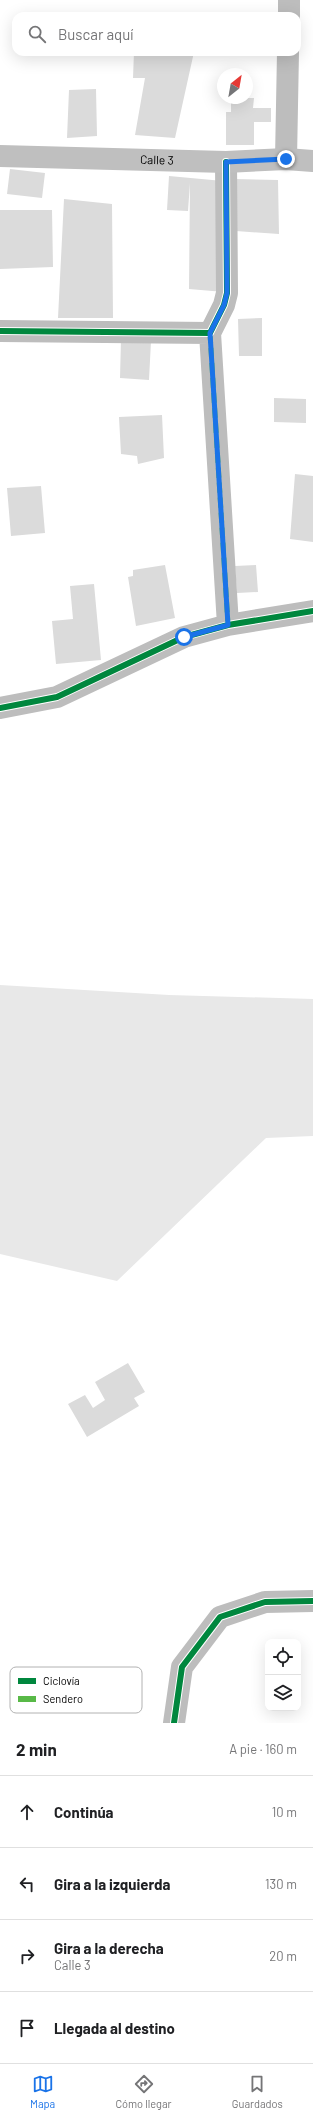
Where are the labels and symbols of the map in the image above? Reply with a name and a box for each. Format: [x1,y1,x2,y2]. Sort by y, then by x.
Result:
north arrow [217,68,253,104]
route end [277,150,295,168]
street label: Calle 3 [140,152,174,167]
route start [175,628,193,646]
legend [10,1667,142,1713]
text: Ciclovía [43,1674,80,1687]
text: Sendero [43,1692,83,1705]

